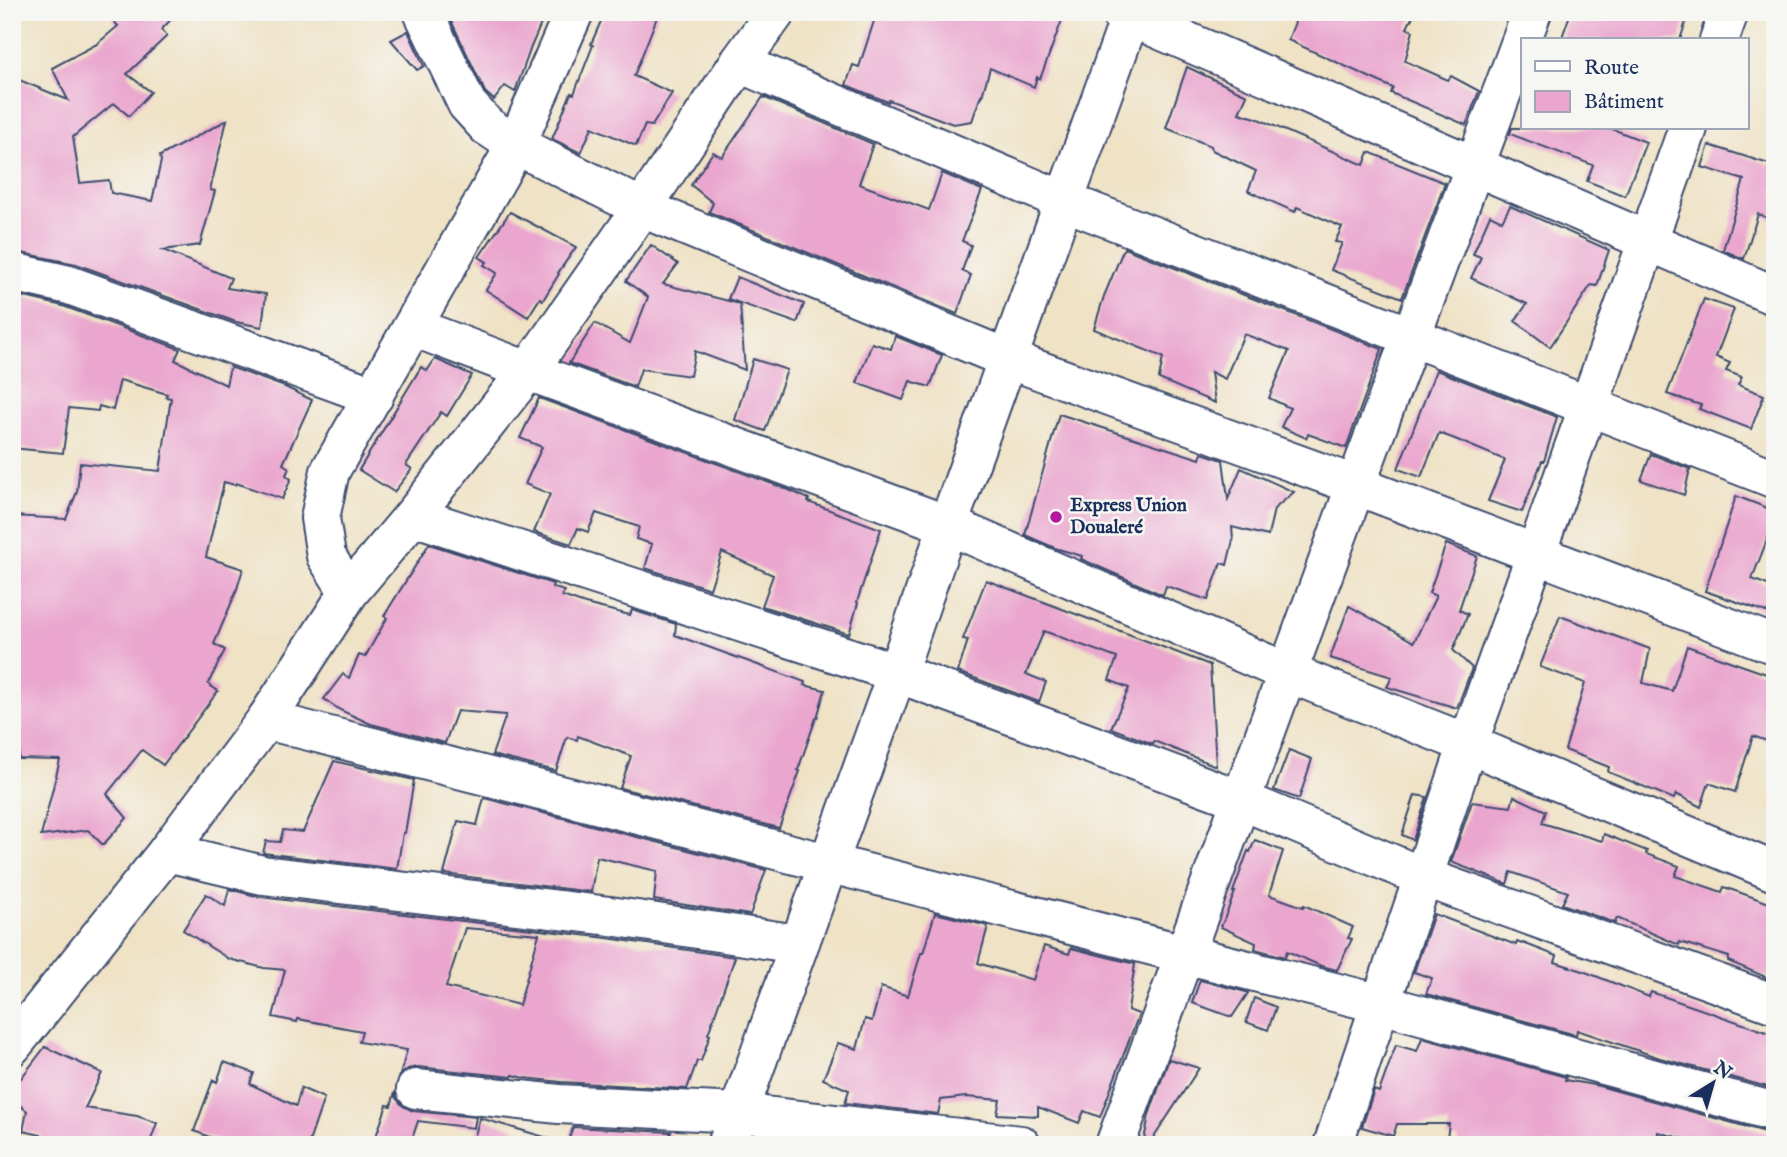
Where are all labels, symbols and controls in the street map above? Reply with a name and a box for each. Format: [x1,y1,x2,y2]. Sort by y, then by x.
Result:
legend [1521,38,1748,130]
text: Route [1584,55,1639,82]
text: Bâtiment [1584,89,1664,116]
place label: Express Union Doualeré [1070,494,1187,540]
marker: Express Union Doualeré [1048,509,1064,525]
north arrow [1678,1048,1748,1118]
text: N [1707,1056,1736,1086]

